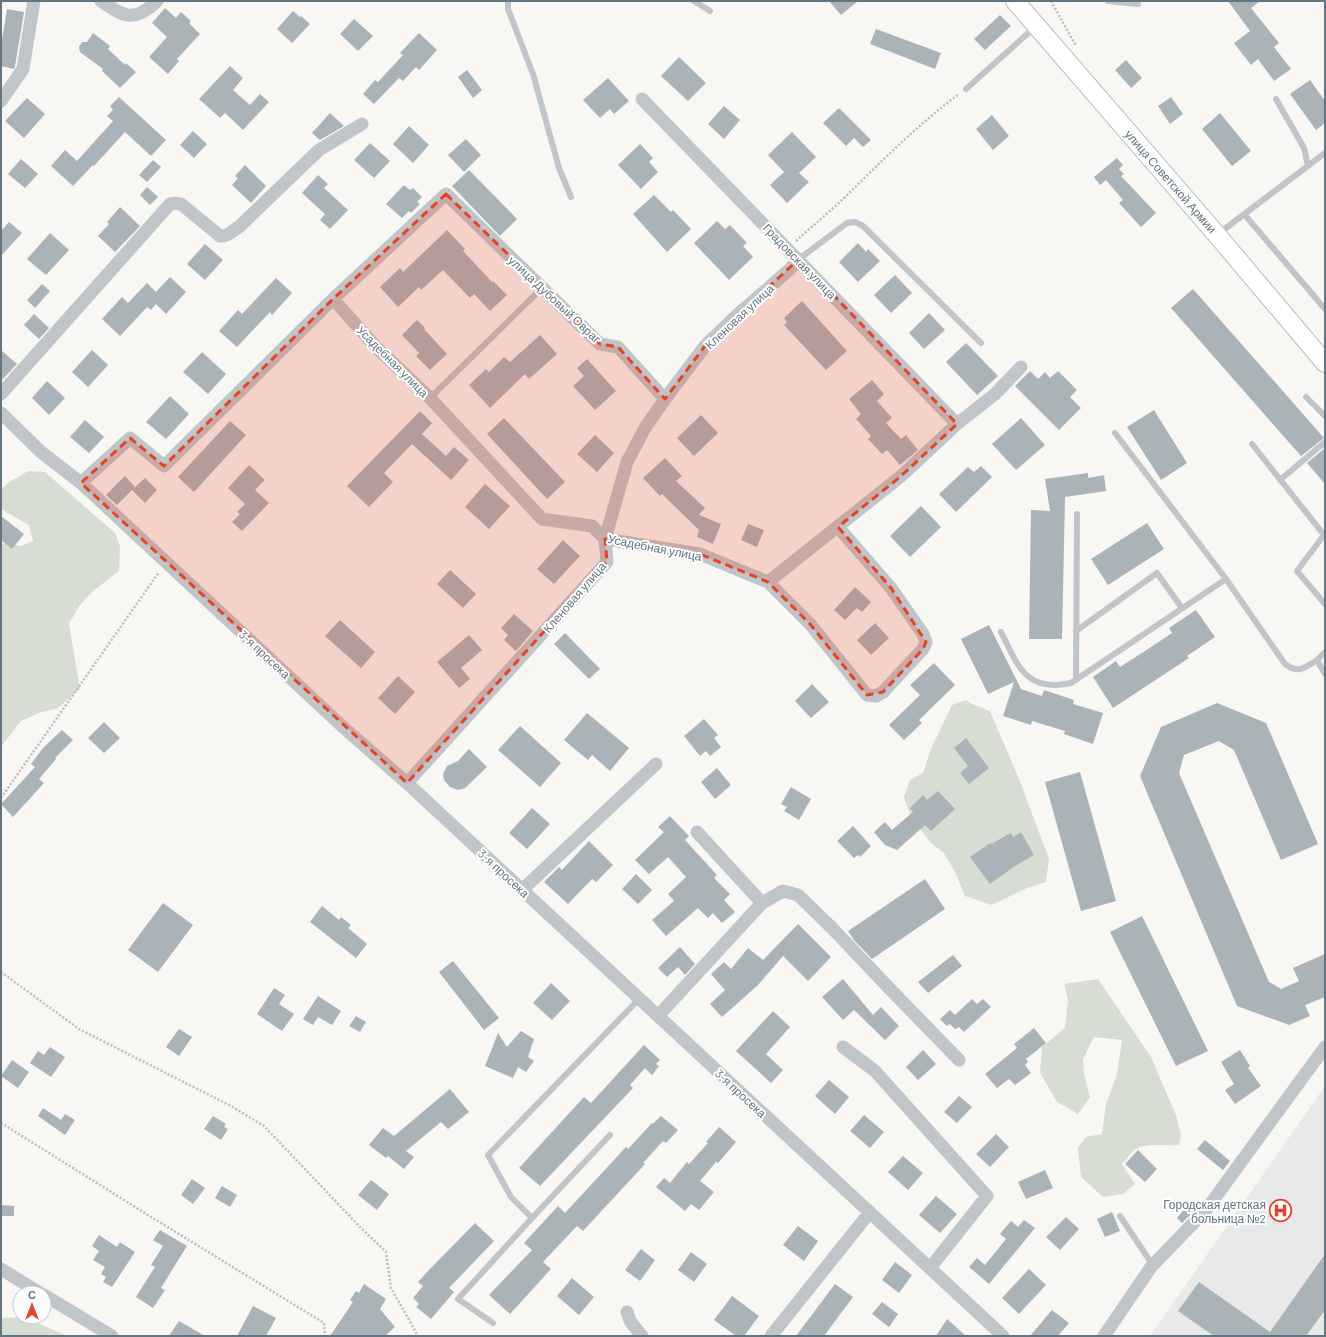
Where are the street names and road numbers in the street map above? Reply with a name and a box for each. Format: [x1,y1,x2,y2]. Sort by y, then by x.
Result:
street label: улица Советской Армии [1122,127,1220,236]
street label: Градовская улица [760,220,840,302]
street label: улица Дубовый Овраг [505,253,604,347]
street label: Кленовая улица [702,280,777,352]
street label: Усадебная улица [354,322,432,401]
street label: Усадебная улица [607,531,703,564]
street label: Кленовая улица [540,559,609,636]
street label: 3-я просека [236,627,294,682]
street label: 3-я просека [475,846,533,901]
street label: 3-я просека [712,1066,770,1121]

